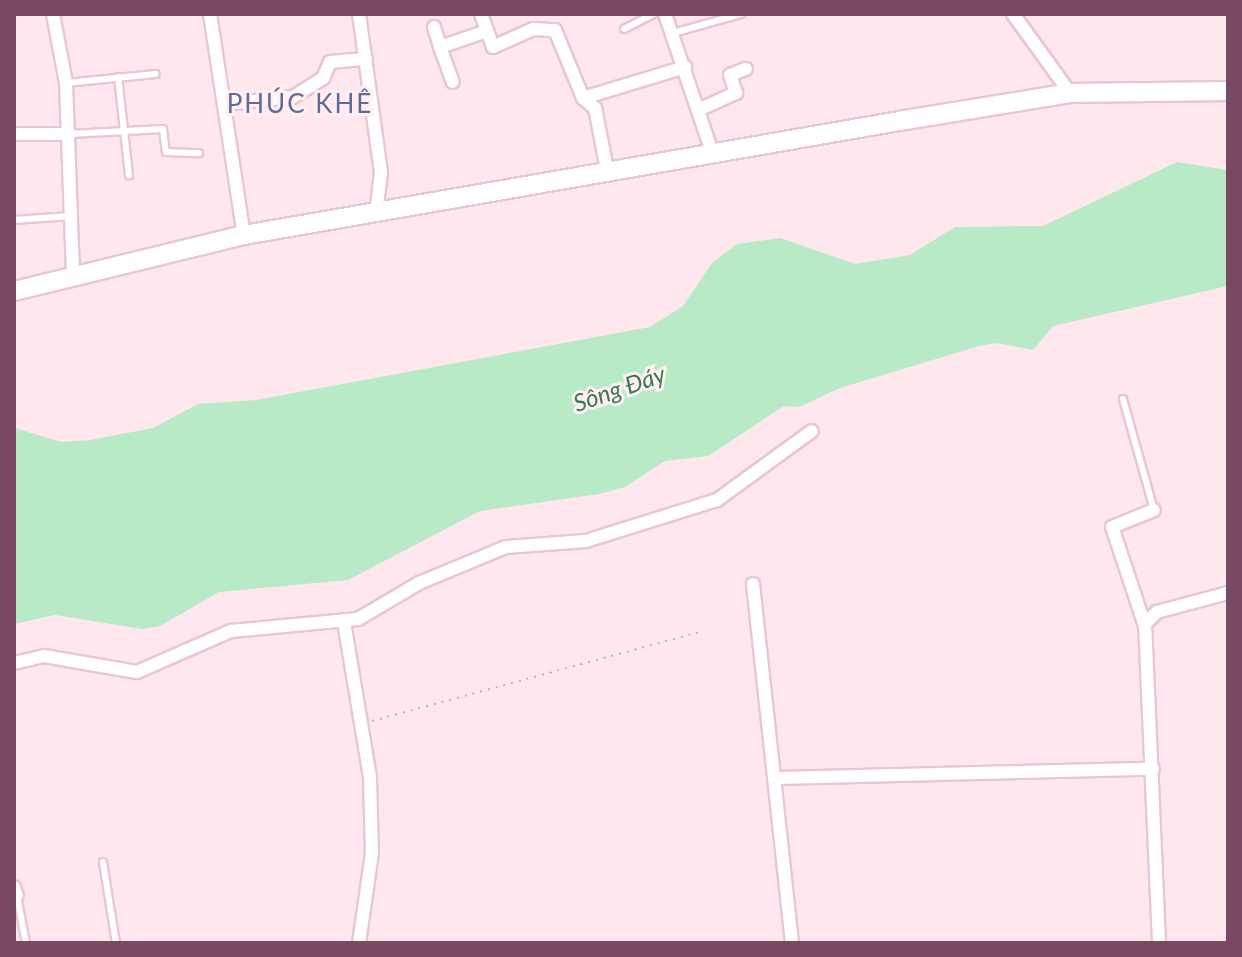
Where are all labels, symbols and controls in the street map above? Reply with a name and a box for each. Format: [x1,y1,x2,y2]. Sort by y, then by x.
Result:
district label: PHÚC KHÊ [227,88,373,120]
water label: Sông Đáy [569,359,669,417]

